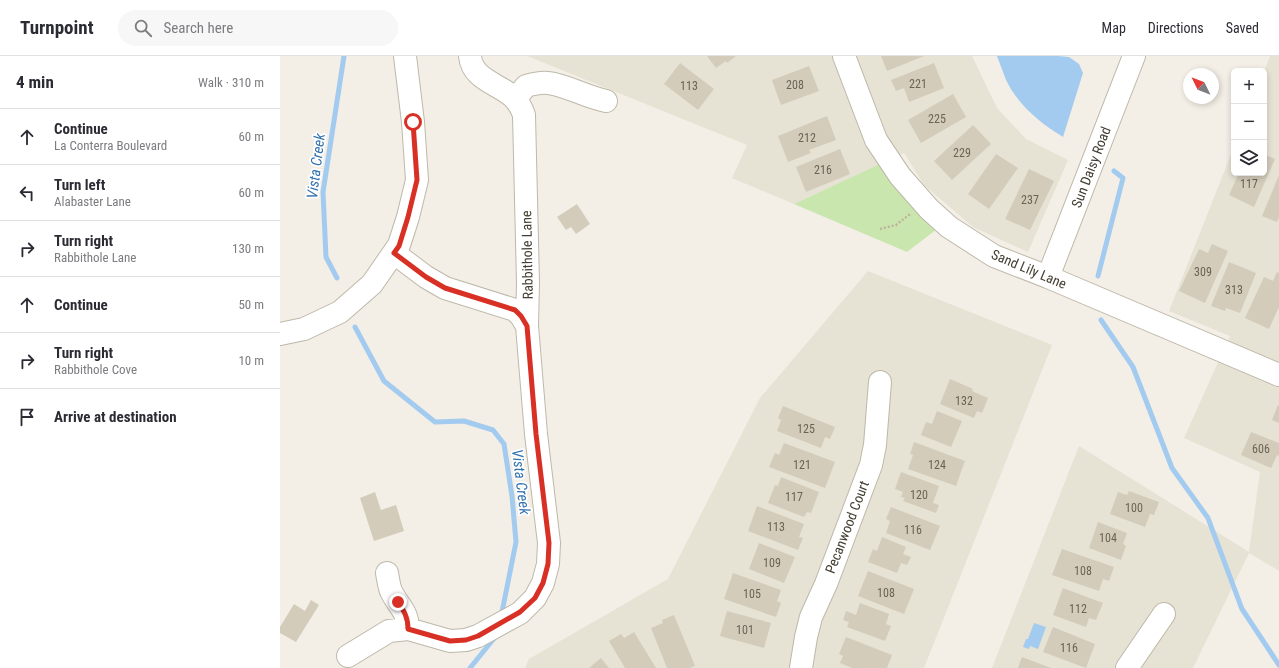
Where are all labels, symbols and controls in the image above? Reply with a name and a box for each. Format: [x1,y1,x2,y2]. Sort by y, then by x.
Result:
search box [118,10,398,46]
text: Turnpoint [20,16,94,39]
icon: search [132,17,154,39]
text: Search here [164,19,233,37]
text: Map [1102,20,1126,36]
text: Directions [1148,20,1204,36]
text: Saved [1226,20,1259,36]
north arrow [1183,68,1219,104]
map controls [1231,68,1267,176]
button: + [1231,68,1267,104]
text: 4 min [16,72,54,92]
text: Walk · 310 m [198,75,264,90]
house number: 221 [909,77,927,91]
house number: 208 [786,78,804,92]
house number: 113 [680,79,698,93]
button: − [1231,104,1267,140]
house number: 225 [928,112,946,126]
route start [404,113,422,131]
text: Continue [54,120,108,138]
street label: Sun Daisy Road [1068,124,1114,210]
icon: ahead [16,126,38,148]
text: 60 m [238,129,264,144]
house number: 212 [798,131,816,145]
water label: Vista Creek [303,132,329,200]
text: La Conterra Boulevard [54,138,167,153]
button: layers [1231,140,1267,176]
house number: 229 [953,146,971,160]
house number: 216 [814,163,832,177]
text: Turn left [54,176,105,194]
house number: 117 [1240,177,1258,191]
icon: left [16,182,38,204]
text: 60 m [238,185,264,200]
house number: 237 [1021,193,1039,207]
text: Alabaster Lane [54,194,131,209]
street label: Rabbithole Lane [518,210,536,300]
text: Turn right [54,232,113,250]
icon: right [16,238,38,260]
text: 130 m [232,241,264,256]
street label: Sand Lily Lane [989,246,1069,292]
text: Rabbithole Lane [54,250,136,265]
house number: 309 [1194,265,1212,279]
house number: 313 [1225,283,1243,297]
icon: ahead [16,294,38,316]
text: Continue [54,296,108,314]
text: 50 m [238,297,264,312]
text: Turn right [54,344,113,362]
icon: right [16,350,38,372]
text: 10 m [238,353,264,368]
text: Rabbithole Cove [54,362,137,377]
house number: 132 [955,394,973,408]
icon: arrive [16,406,38,428]
text: Arrive at destination [54,408,177,426]
house number: 125 [797,422,815,436]
house number: 606 [1252,442,1270,456]
water label: Vista Creek [508,448,534,516]
house number: 121 [793,458,811,472]
house number: 124 [928,458,946,472]
street label: Pecanwood Court [822,478,872,576]
house number: 120 [910,488,928,502]
house number: 117 [785,490,803,504]
house number: 100 [1125,501,1143,515]
house number: 113 [767,520,785,534]
house number: 116 [904,523,922,537]
house number: 104 [1099,531,1117,545]
house number: 109 [763,556,781,570]
house number: 108 [1074,564,1092,578]
house number: 108 [877,586,895,600]
house number: 105 [743,587,761,601]
route end [389,593,407,611]
house number: 112 [1069,602,1087,616]
house number: 101 [736,623,754,637]
house number: 116 [1060,641,1078,655]

